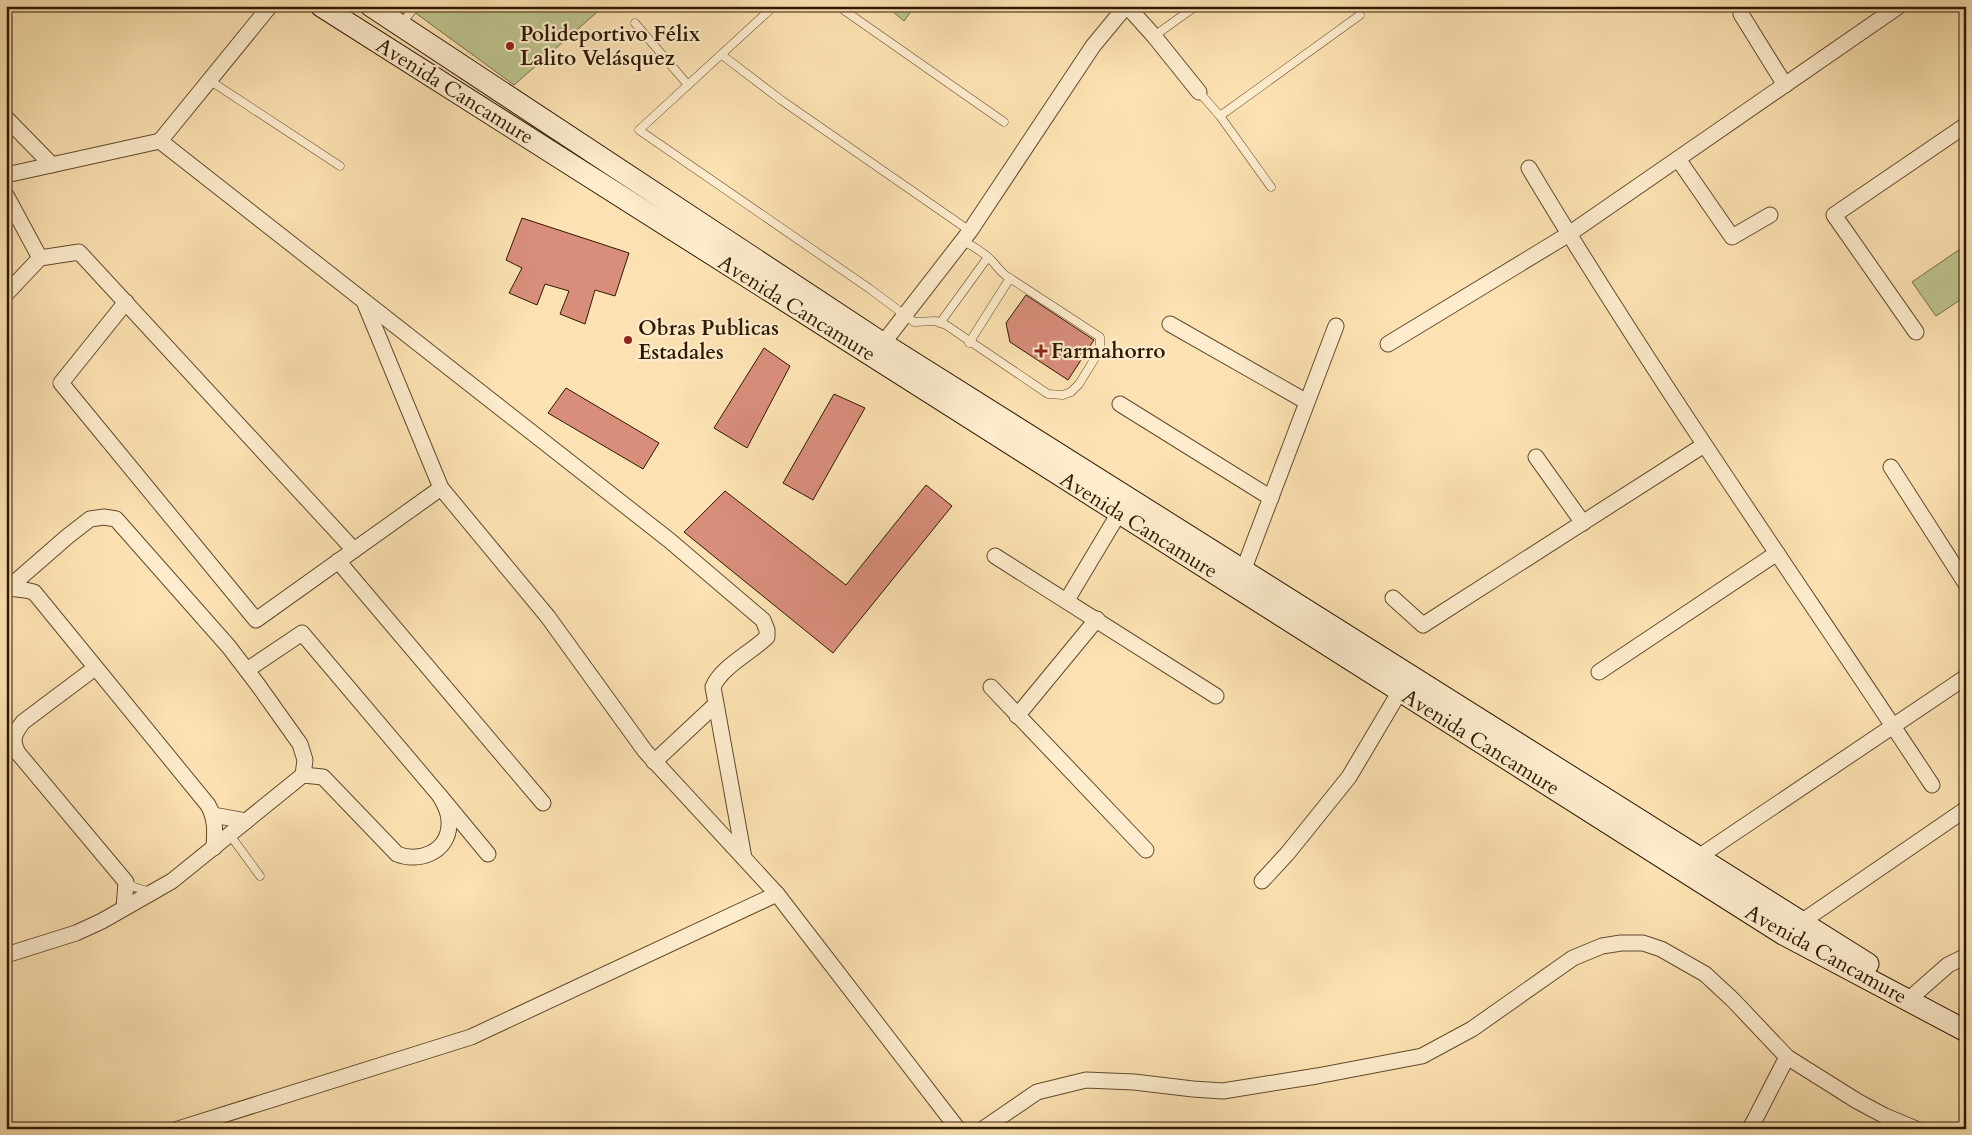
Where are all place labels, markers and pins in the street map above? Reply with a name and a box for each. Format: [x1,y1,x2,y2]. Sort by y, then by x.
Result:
place label: Polideportivo Félix Lalito Velásquez [520,20,701,73]
marker: Polideportivo Félix Lalito Velásquez [504,40,516,52]
place label: Obras Publicas Estadales [638,314,779,367]
marker: Obras Publicas Estadales [622,334,634,346]
place label: Farmahorro [1051,337,1165,366]
marker: Farmahorro [1035,345,1047,357]

